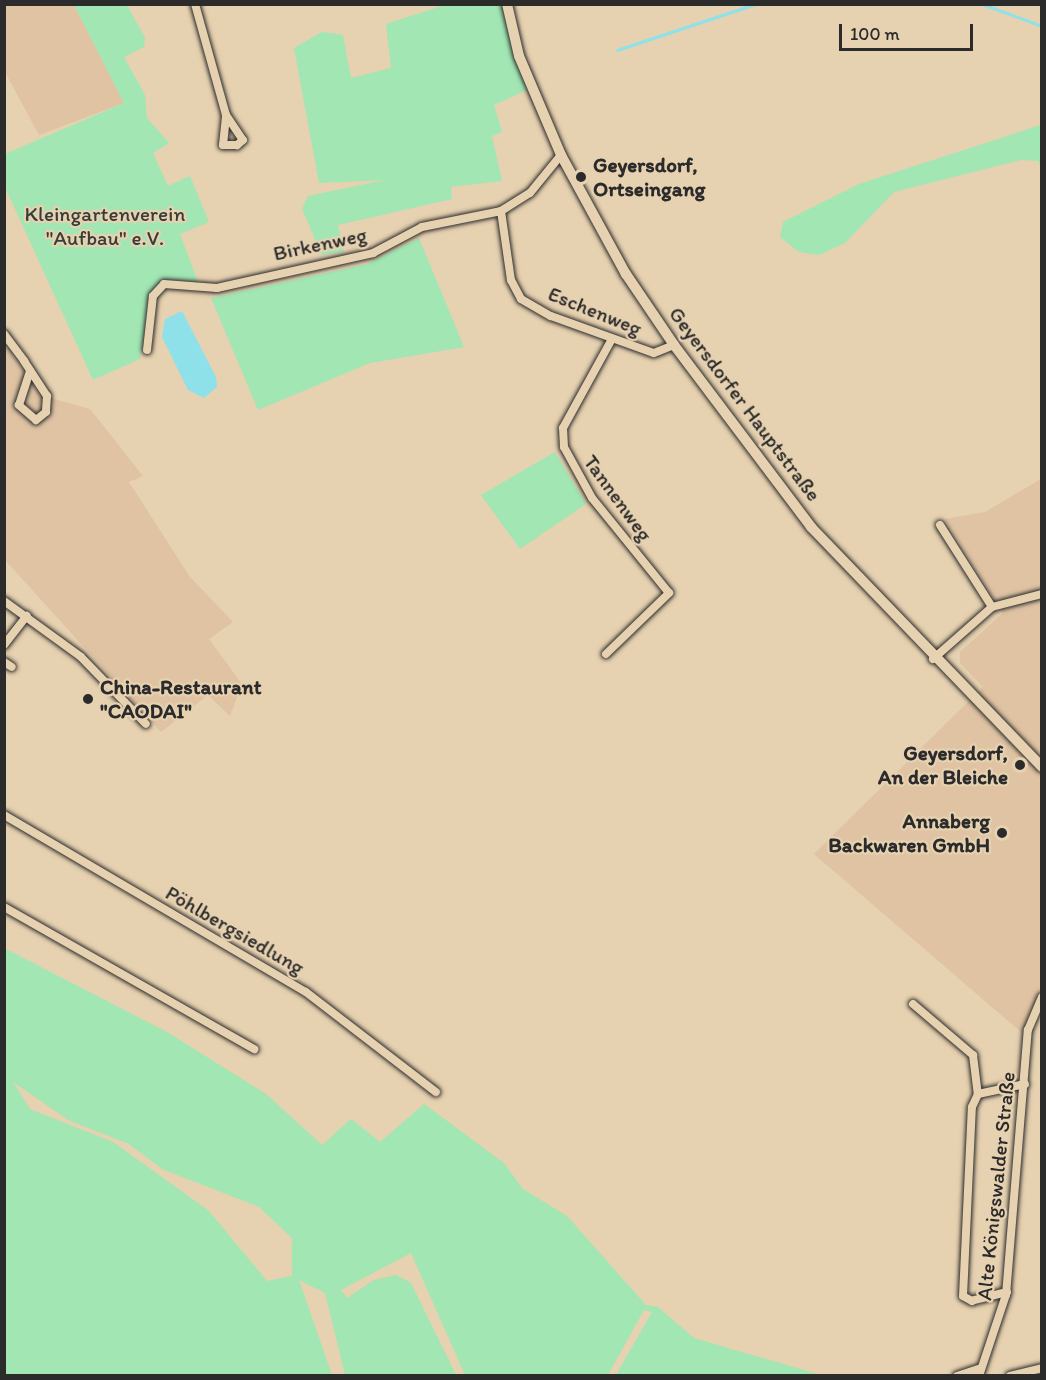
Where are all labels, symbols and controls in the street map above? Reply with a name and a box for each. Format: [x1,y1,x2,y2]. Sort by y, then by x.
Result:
scale bar [842,12,976,50]
text: 100 m [850,23,900,45]
place label: Geyersdorf, Ortseingang [593,152,705,202]
marker: Geyersdorf, Ortseingang [574,170,588,184]
park label: Kleingartenverein "Aufbau" e.V. [25,201,185,251]
street label: Birkenweg [271,222,369,266]
street label: Eschenweg [545,281,645,341]
street label: Geyersdorfer Hauptstraße [663,301,827,507]
street label: Tannenweg [578,450,658,546]
place label: China-Restaurant "CAODAI" [100,674,262,724]
marker: China-Restaurant "CAODAI" [81,692,95,706]
place label: Geyersdorf, An der Bleiche [878,740,1008,790]
marker: Geyersdorf, An der Bleiche [1013,758,1027,772]
place label: Annaberg Backwaren GmbH [828,808,990,858]
marker: Annaberg Backwaren GmbH [995,826,1009,840]
street label: Pöhlbergsiedlung [161,880,309,980]
street label: Alte Königswalder Straße [971,1070,1021,1302]

